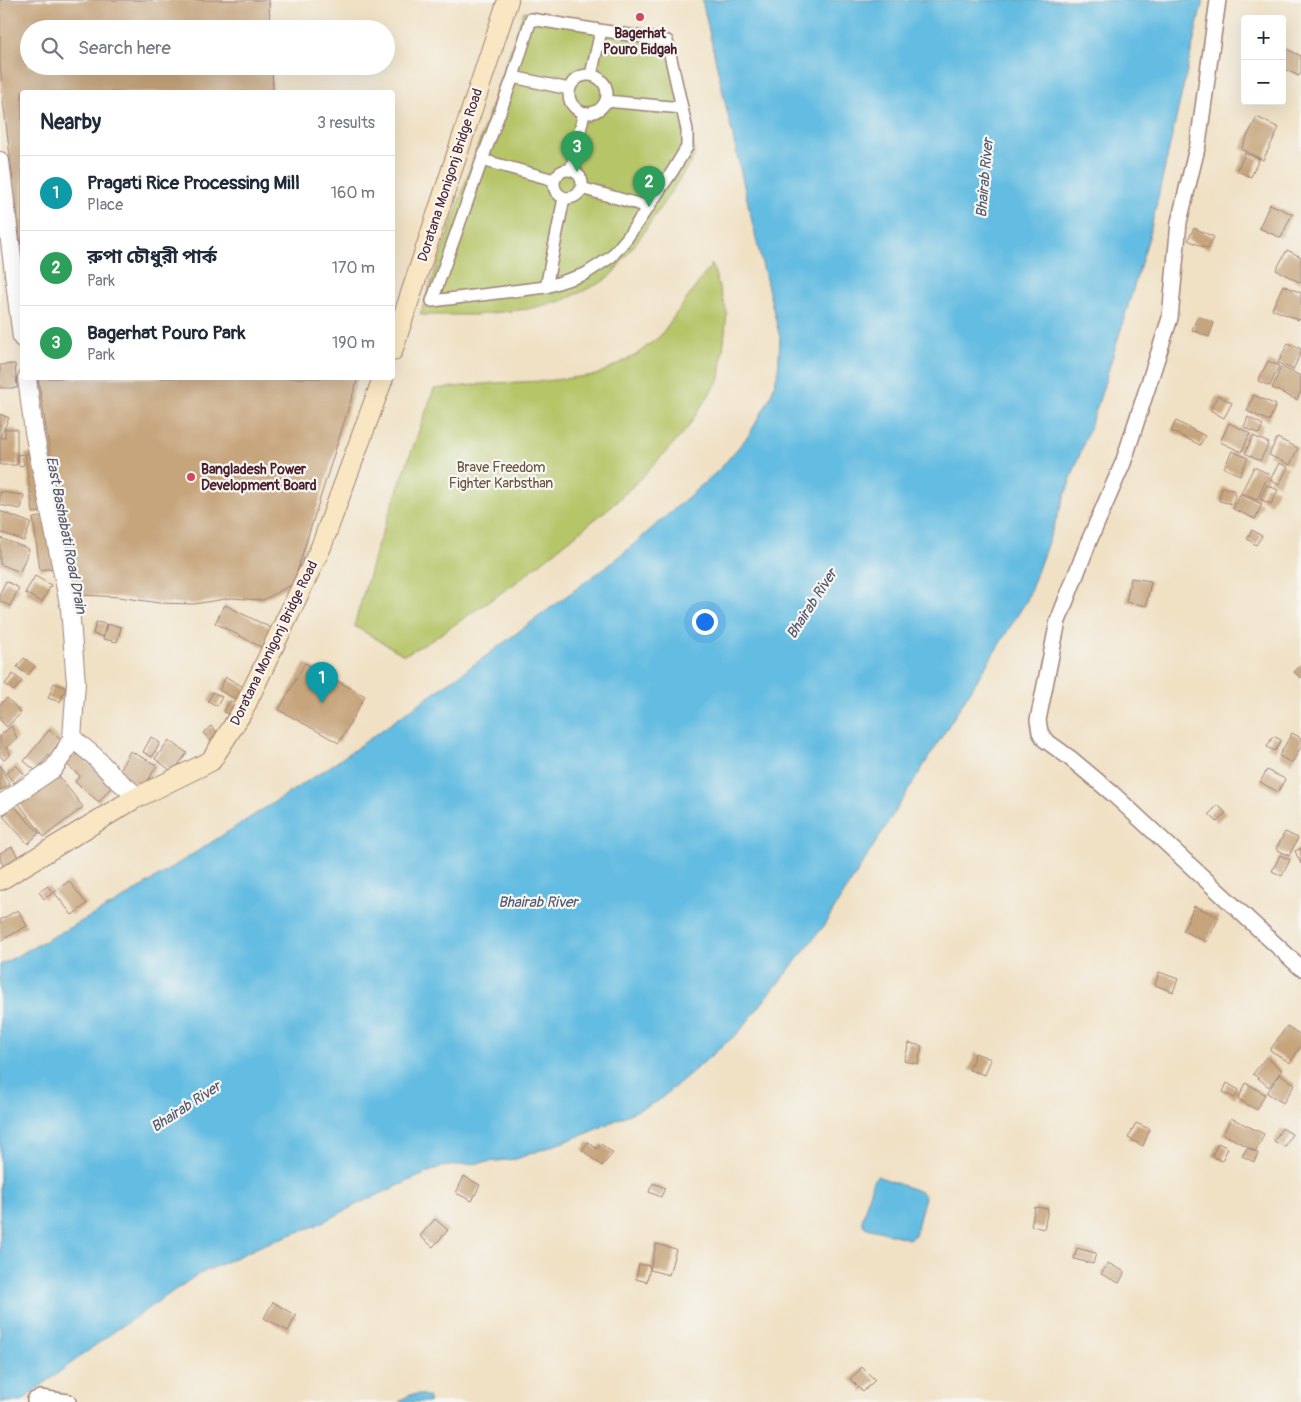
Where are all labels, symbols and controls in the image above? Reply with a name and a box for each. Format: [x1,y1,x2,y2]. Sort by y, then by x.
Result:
marker: Bagerhat Pouro Eidgah [634,11,646,23]
map controls [1241,15,1286,105]
button: + [1241,15,1286,60]
search box [20,20,395,75]
place label: Bagerhat Pouro Eidgah [603,25,678,58]
icon: search [38,34,66,62]
text: Search here [78,36,171,60]
button: − [1241,60,1286,105]
street label: Doratana Monigonj Bridge Road [414,86,486,264]
text: Nearby [40,109,101,136]
text: 3 results [317,113,375,133]
pin: 3 [561,131,593,172]
water label: Bhairab River [972,136,998,218]
pin: 2 [633,166,665,207]
text: Pragati Rice Processing Mill [87,171,300,195]
text: 1 [53,183,59,203]
text: 160 m [331,183,375,203]
text: Place [87,195,123,215]
text: রুপা চৌধুরী পার্ক [87,245,217,269]
text: 2 [52,258,60,278]
text: 170 m [332,258,375,278]
text: Park [87,271,115,291]
text: Bagerhat Pouro Park [87,321,246,345]
text: 3 [52,333,60,353]
text: 190 m [332,333,375,353]
text: Park [87,345,115,365]
water label: East Bashabati Road Drain [41,455,91,617]
park label: Brave Freedom Fighter Karbsthan [449,459,553,492]
place label: Bangladesh Power Development Board [201,461,317,494]
marker: Bangladesh Power Development Board [185,471,197,483]
street label: Doratana Monigonj Bridge Road [227,558,321,728]
water label: Bhairab River [782,564,842,642]
your location [692,609,718,635]
pin: 1 [306,662,338,703]
water label: Bhairab River [498,893,579,912]
water label: Bhairab River [148,1077,226,1137]

